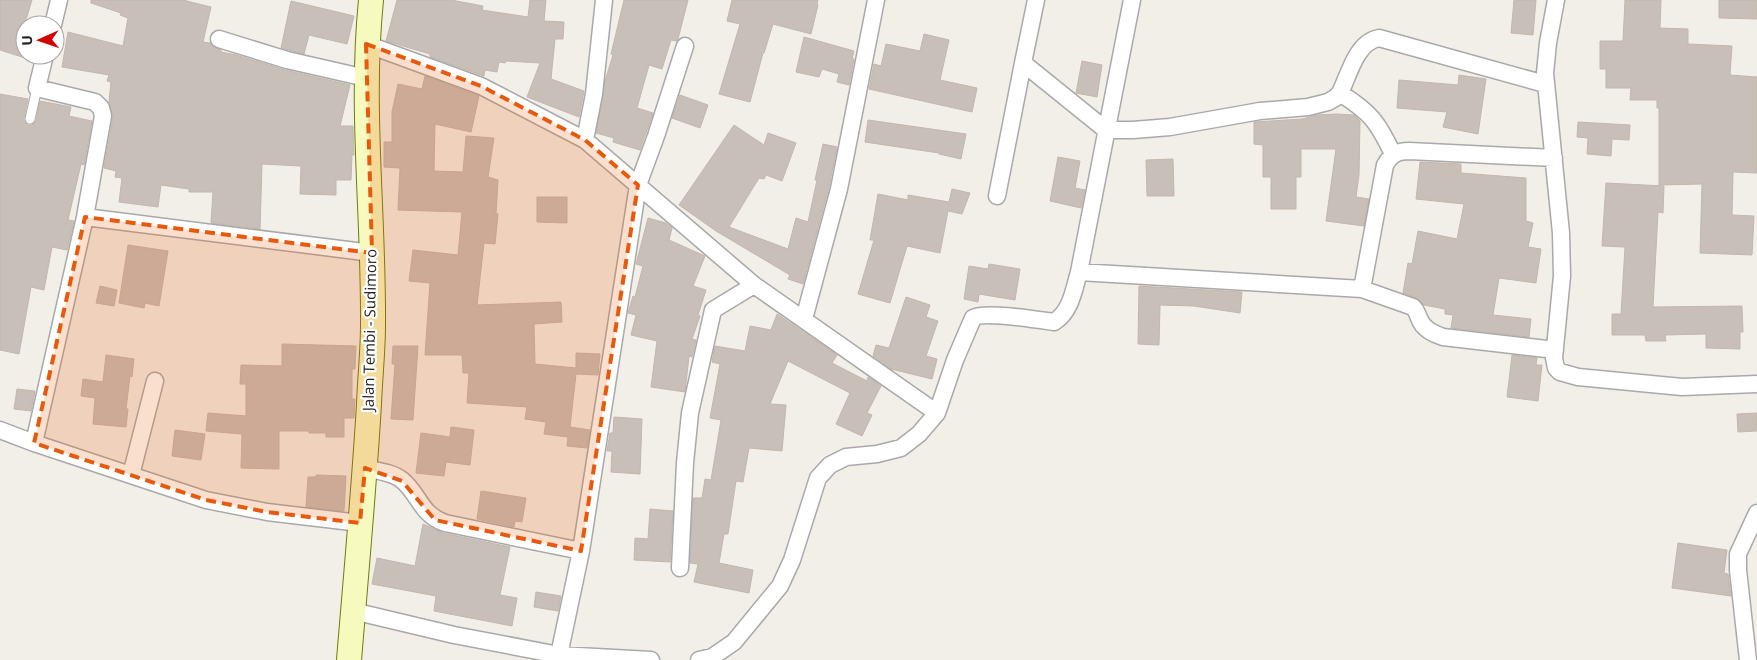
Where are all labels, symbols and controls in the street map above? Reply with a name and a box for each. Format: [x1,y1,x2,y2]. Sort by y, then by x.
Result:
north arrow [15,15,65,65]
text: U [17,35,36,46]
street label: Jalan Tembi - Sudimoro [358,249,380,413]

